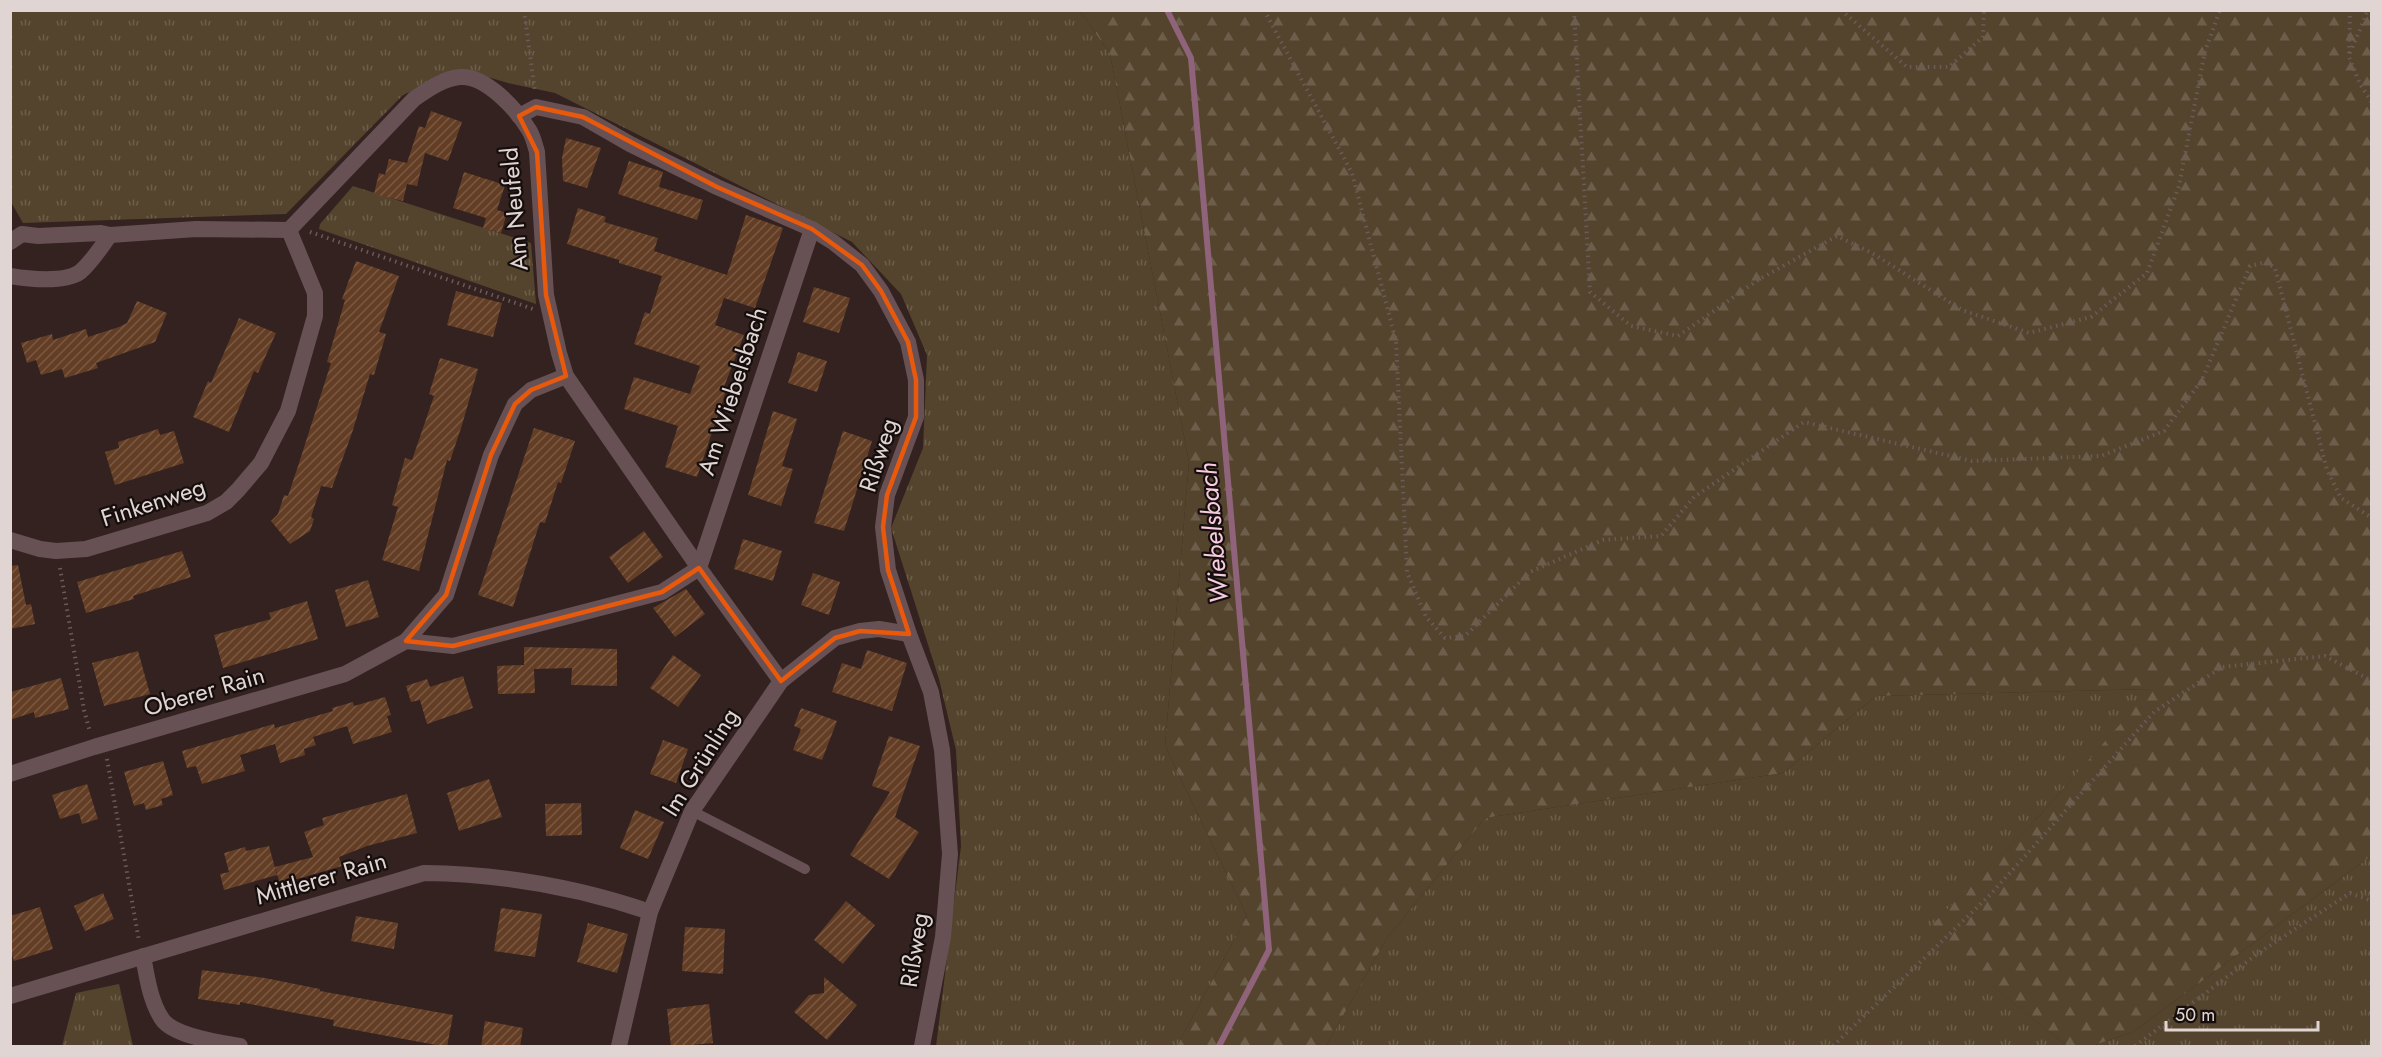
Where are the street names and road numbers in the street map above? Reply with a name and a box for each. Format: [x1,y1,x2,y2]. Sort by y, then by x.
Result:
street label: Am Neufeld [491,146,537,272]
street label: Am Wiebelsbach [688,303,776,479]
street label: Rißweg [850,414,906,496]
street label: Finkenweg [96,469,210,535]
street label: Oberer Rain [139,657,269,725]
street label: Im Grünling [653,701,747,823]
street label: Mittlerer Rain [251,843,391,913]
street label: Rißweg [891,910,937,990]

